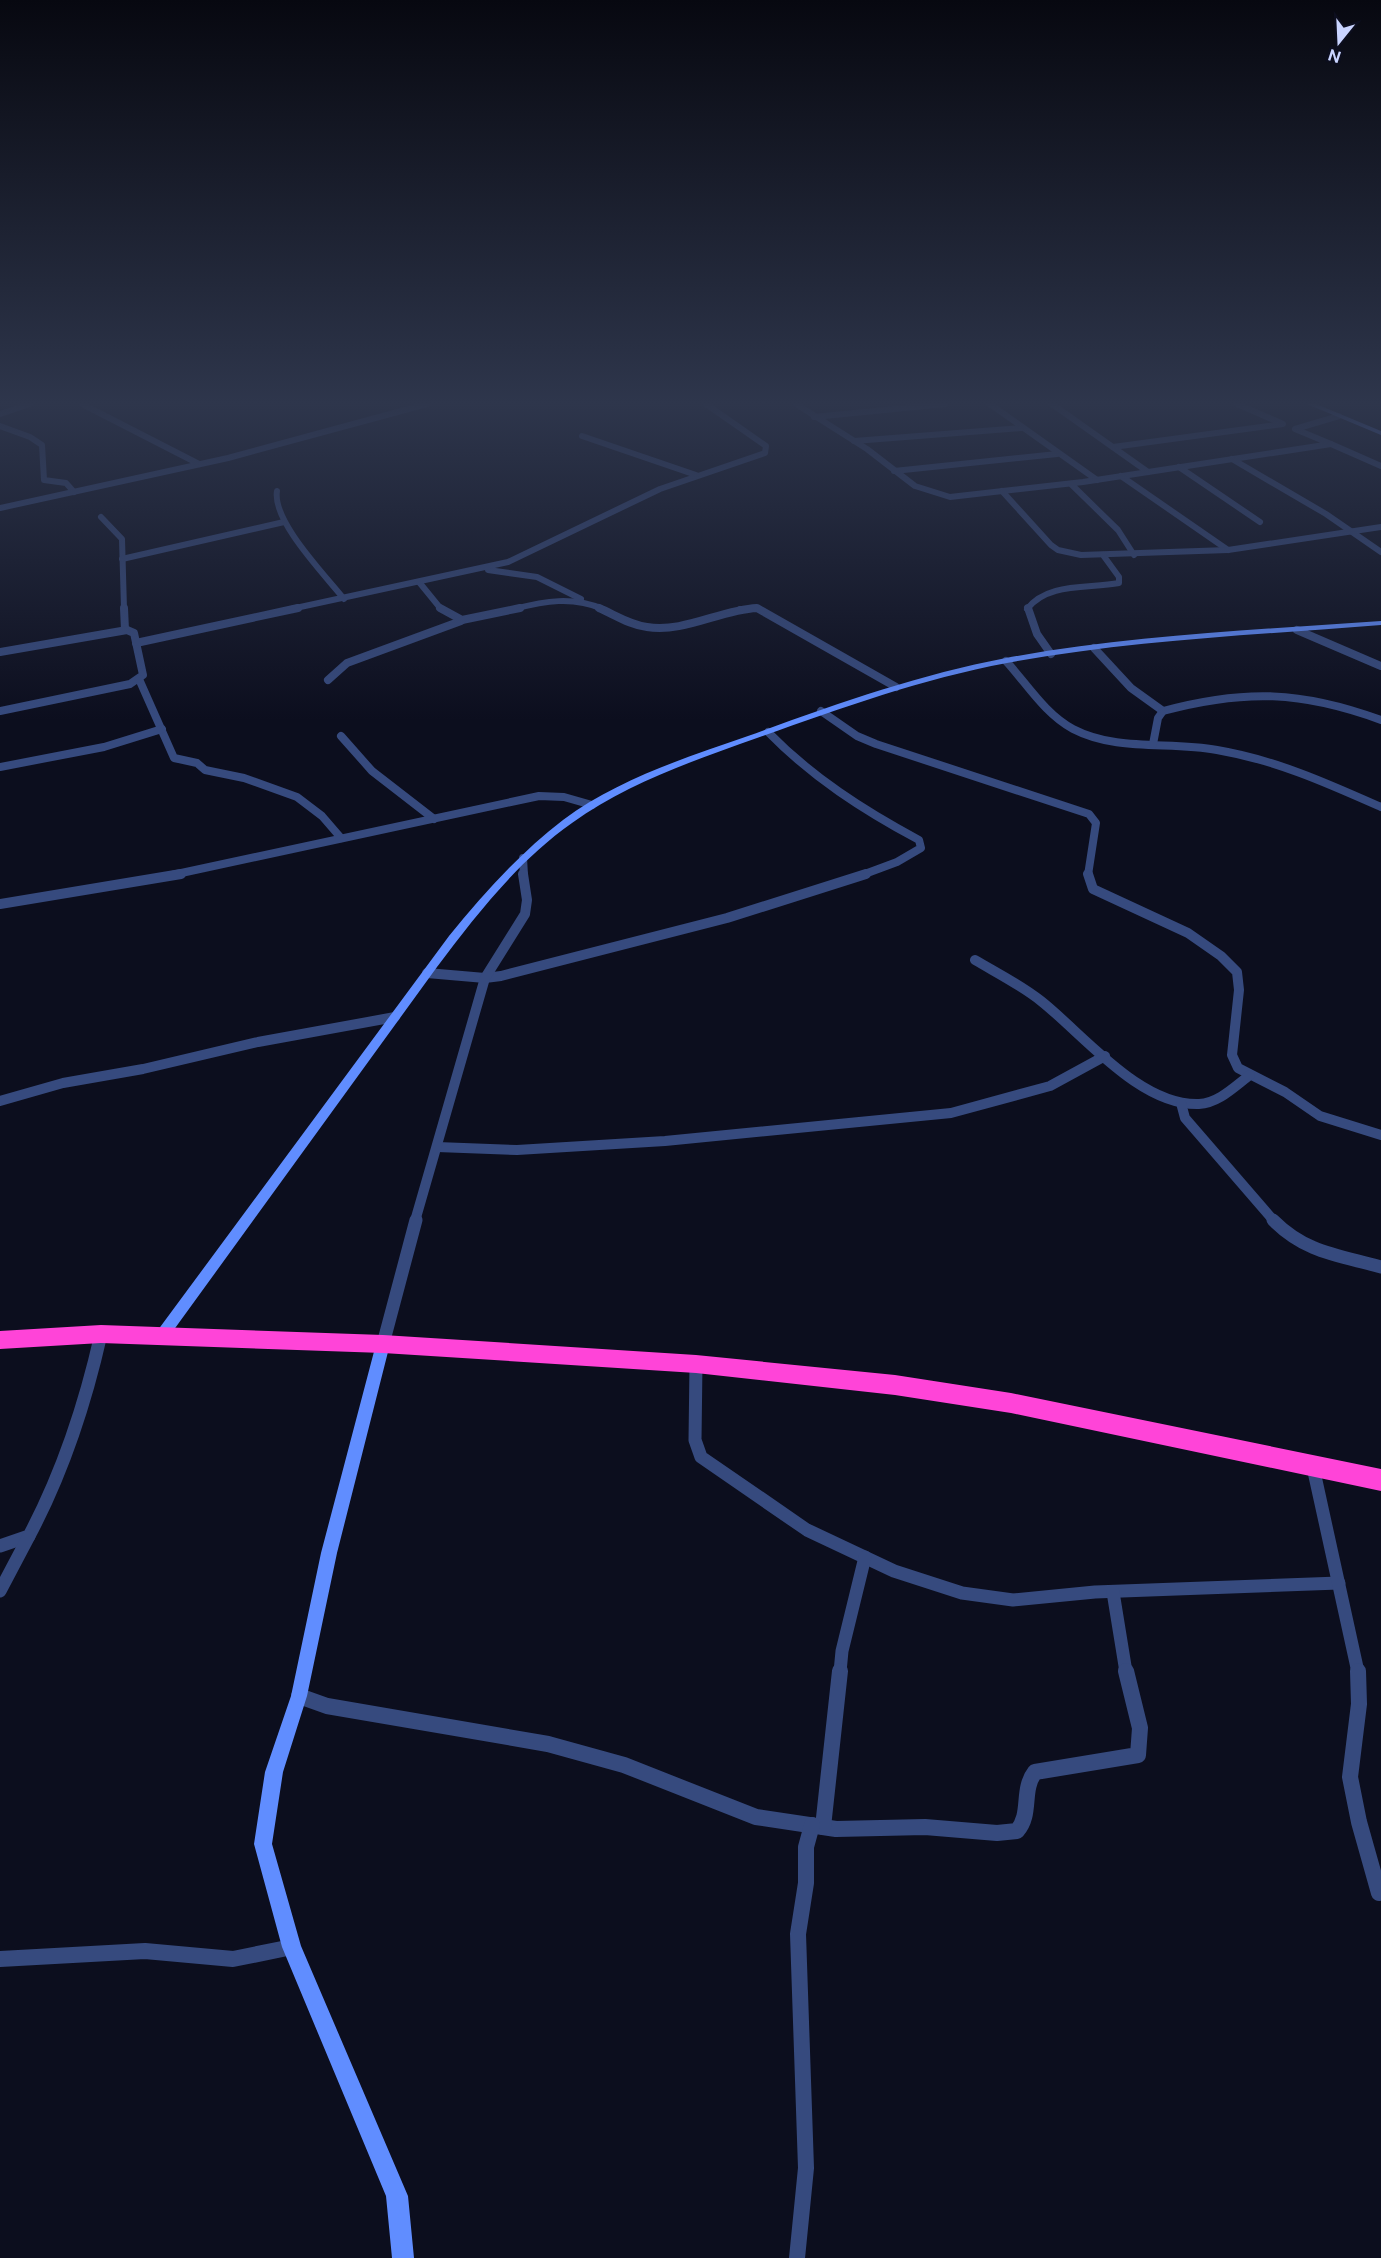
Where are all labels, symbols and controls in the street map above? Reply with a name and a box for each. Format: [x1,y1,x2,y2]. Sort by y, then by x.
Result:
north arrow [1309,12,1369,72]
text: N [1326,45,1343,67]

